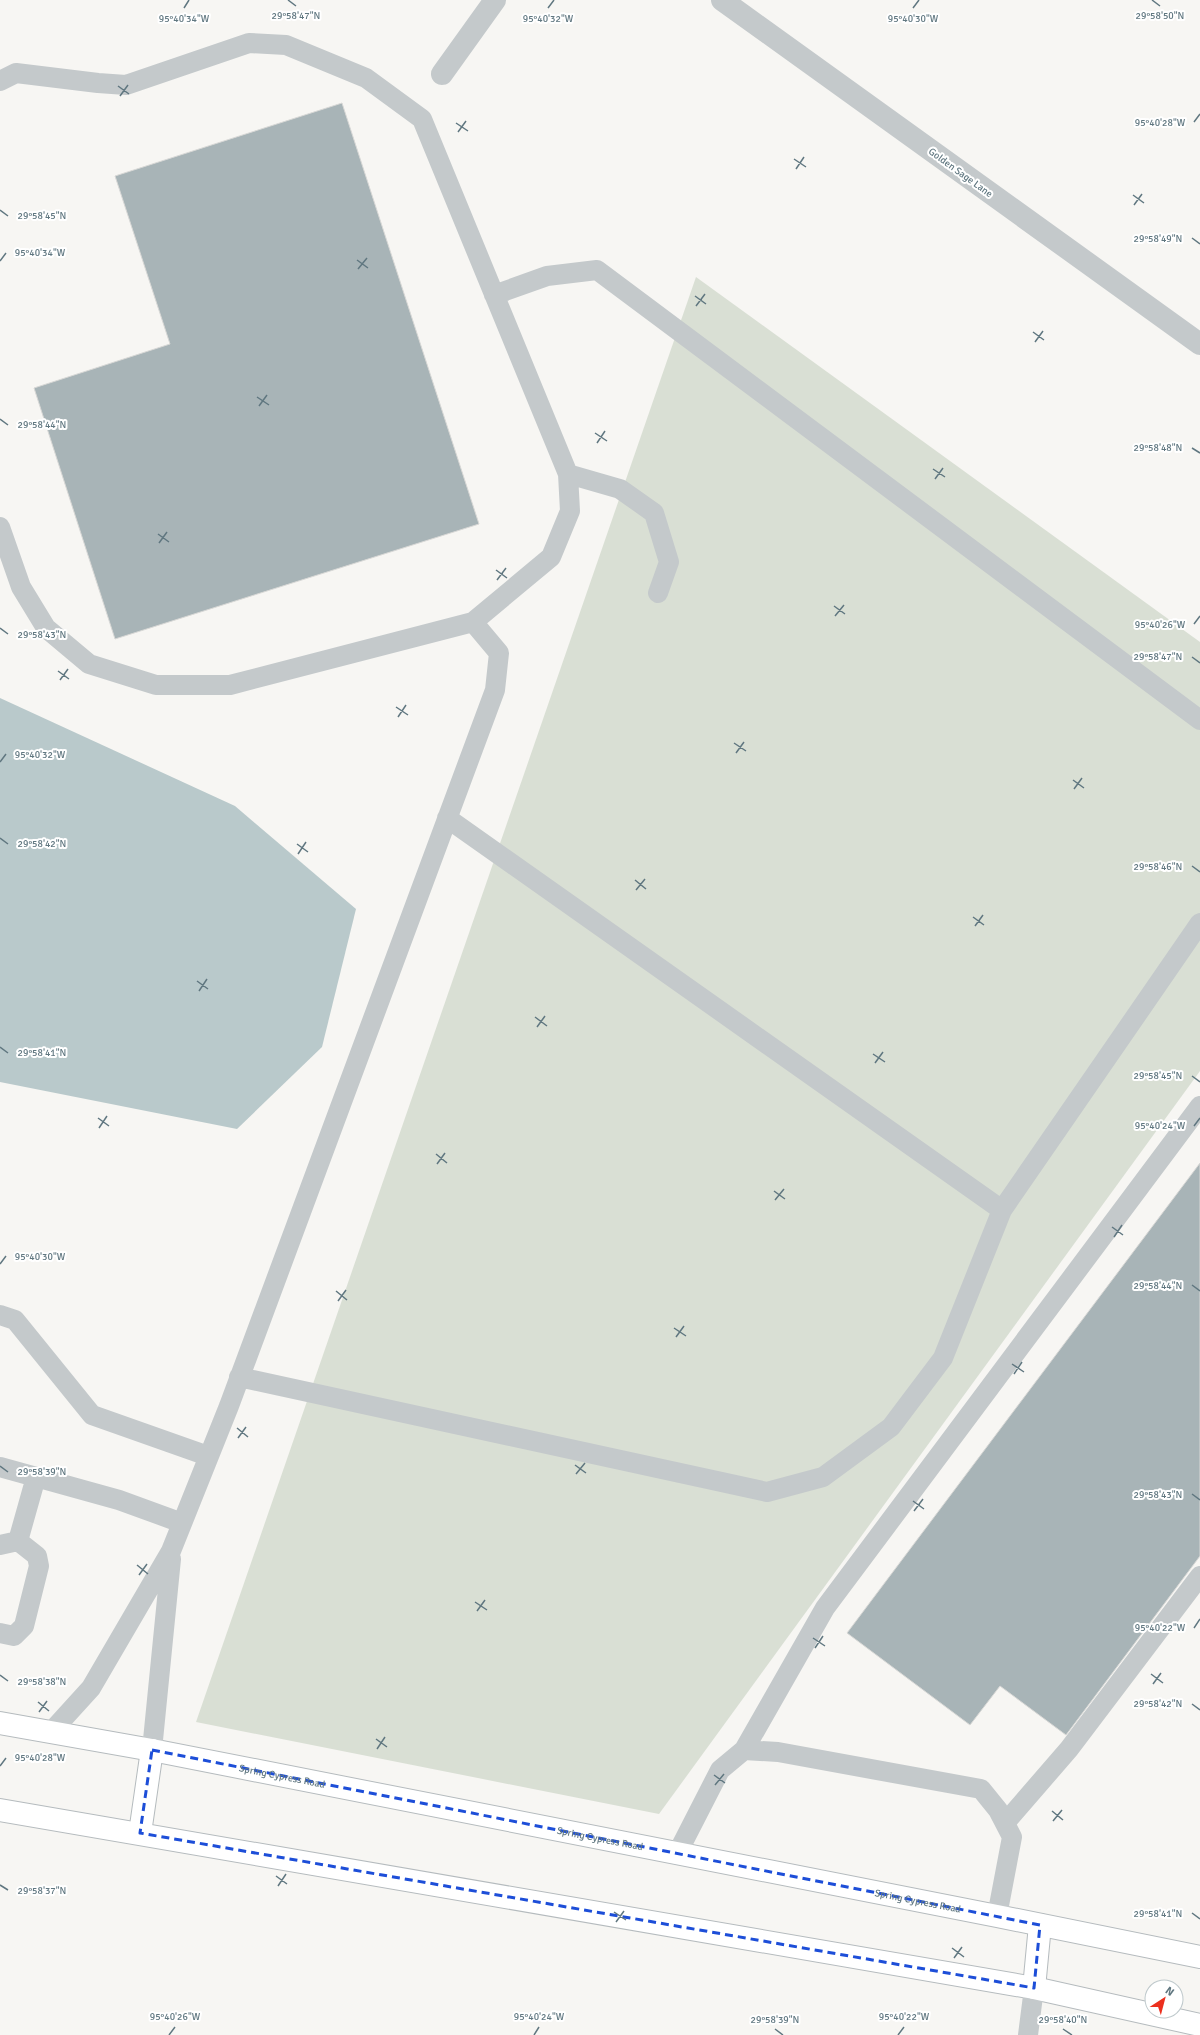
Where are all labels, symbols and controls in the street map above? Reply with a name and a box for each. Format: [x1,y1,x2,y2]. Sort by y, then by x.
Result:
text: 29°58'47"N [272,10,320,22]
text: 29°58'50"N [1136,10,1184,22]
text: 95°40'34"W [159,13,210,25]
text: 95°40'32"W [523,13,574,25]
text: 95°40'30"W [888,13,939,25]
text: 95°40'28"W [1135,117,1186,129]
street label: Golden Sage Lane [926,146,995,200]
text: 29°58'45"N [18,210,66,222]
text: 29°58'49"N [1134,233,1182,245]
text: 95°40'34"W [15,247,66,259]
text: 29°58'44"N [18,419,66,431]
text: 29°58'48"N [1134,442,1182,454]
text: 95°40'26"W [1135,619,1186,631]
text: 29°58'43"N [18,629,66,641]
text: 29°58'47"N [1134,651,1182,663]
text: 95°40'32"W [15,749,66,761]
text: 29°58'42"N [18,838,66,850]
text: 29°58'46"N [1134,861,1182,873]
text: 29°58'41"N [18,1047,66,1059]
text: 29°58'45"N [1134,1070,1182,1082]
text: 95°40'24"W [1135,1120,1186,1132]
text: 95°40'30"W [15,1251,66,1263]
text: 29°58'44"N [1134,1280,1182,1292]
text: 29°58'39"N [18,1466,66,1478]
text: 29°58'43"N [1134,1489,1182,1501]
text: 95°40'22"W [1135,1622,1186,1634]
text: 29°58'38"N [18,1676,66,1688]
text: 29°58'42"N [1134,1698,1182,1710]
text: 95°40'28"W [15,1752,66,1764]
street label: Spring Cypress Road [238,1762,326,1791]
street label: Spring Cypress Road [556,1825,644,1853]
text: 29°58'37"N [18,1885,66,1897]
street label: Spring Cypress Road [874,1887,962,1916]
text: 29°58'41"N [1134,1908,1182,1920]
north arrow [1144,1979,1184,2019]
text: N [1163,1984,1177,1999]
text: 95°40'26"W [150,2011,201,2023]
text: 95°40'24"W [514,2011,565,2023]
text: 95°40'22"W [879,2011,930,2023]
text: 29°58'39"N [751,2014,799,2026]
text: 29°58'40"N [1039,2014,1087,2026]

